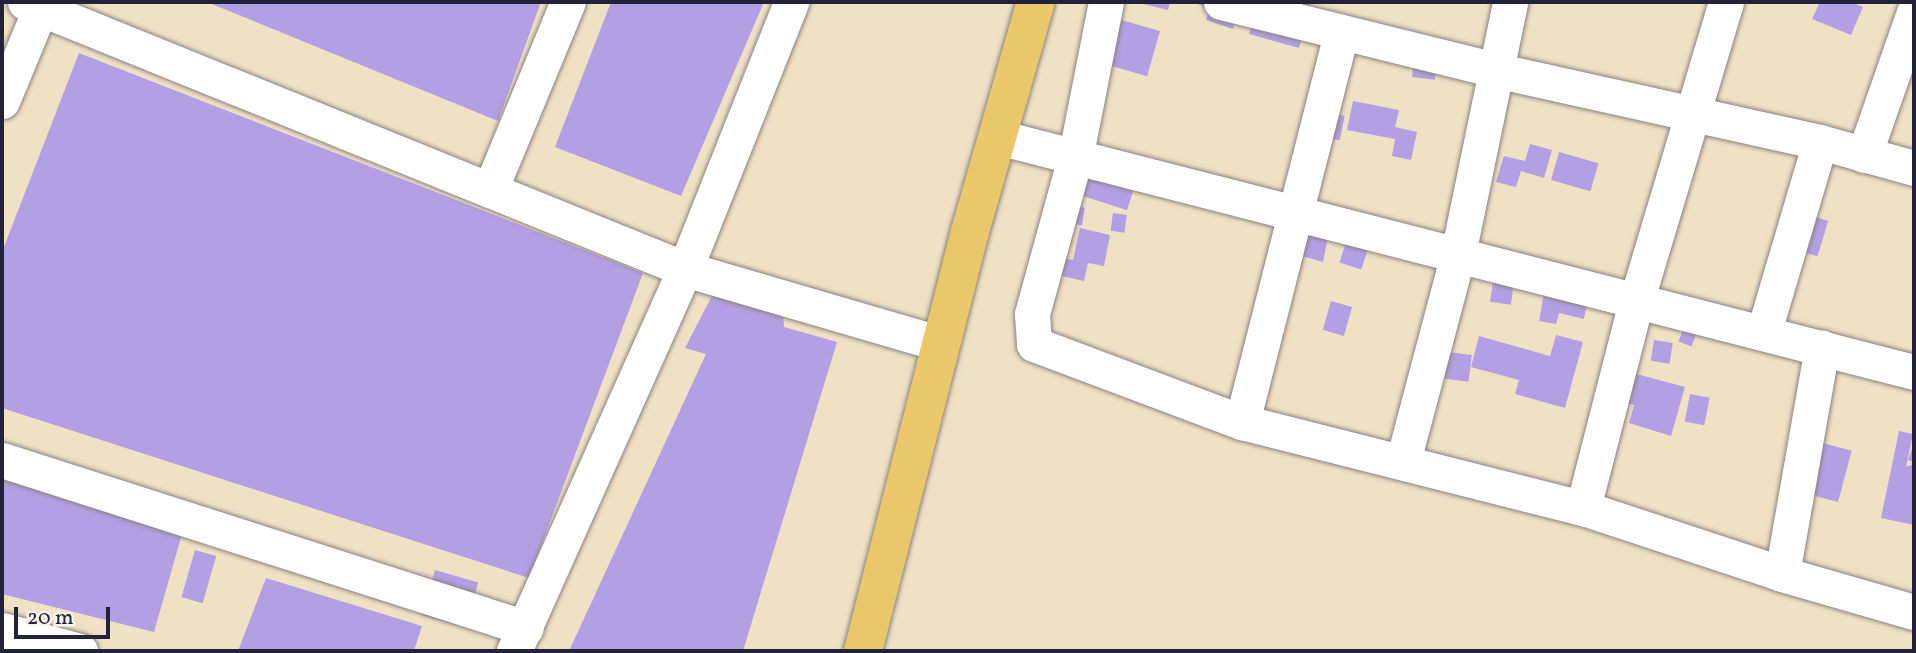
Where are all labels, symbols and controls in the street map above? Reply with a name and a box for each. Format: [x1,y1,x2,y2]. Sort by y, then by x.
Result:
scale bar [18,594,114,638]
text: 20 m [27,604,73,633]

